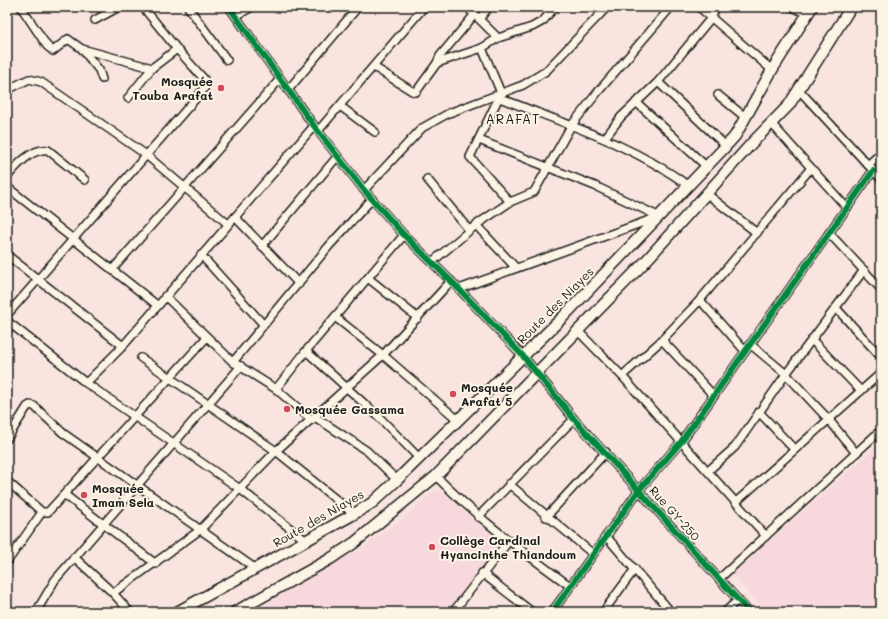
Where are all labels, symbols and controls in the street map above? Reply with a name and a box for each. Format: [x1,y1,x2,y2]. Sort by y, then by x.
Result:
place label: Mosquée Touba Arafat [133,73,213,103]
marker: Mosquée Touba Arafat [216,83,226,93]
district label: ARAFAT [486,110,540,127]
street label: Route des Niayes [513,263,597,347]
place label: Mosquée Arafat 5 [461,379,513,409]
marker: Mosquée Arafat 5 [448,389,458,399]
place label: Mosquée Gassama [295,401,404,417]
marker: Mosquée Gassama [282,404,292,414]
place label: Mosquée Imam Sela [92,480,154,510]
street label: Rue GY-250 [646,482,704,544]
street label: Route des Niayes [270,485,366,550]
marker: Mosquée Imam Sela [79,490,89,500]
place label: Collège Cardinal Hyancinthe Thiandoum [440,532,576,562]
marker: Collège Cardinal Hyancinthe Thiandoum [427,542,437,552]

